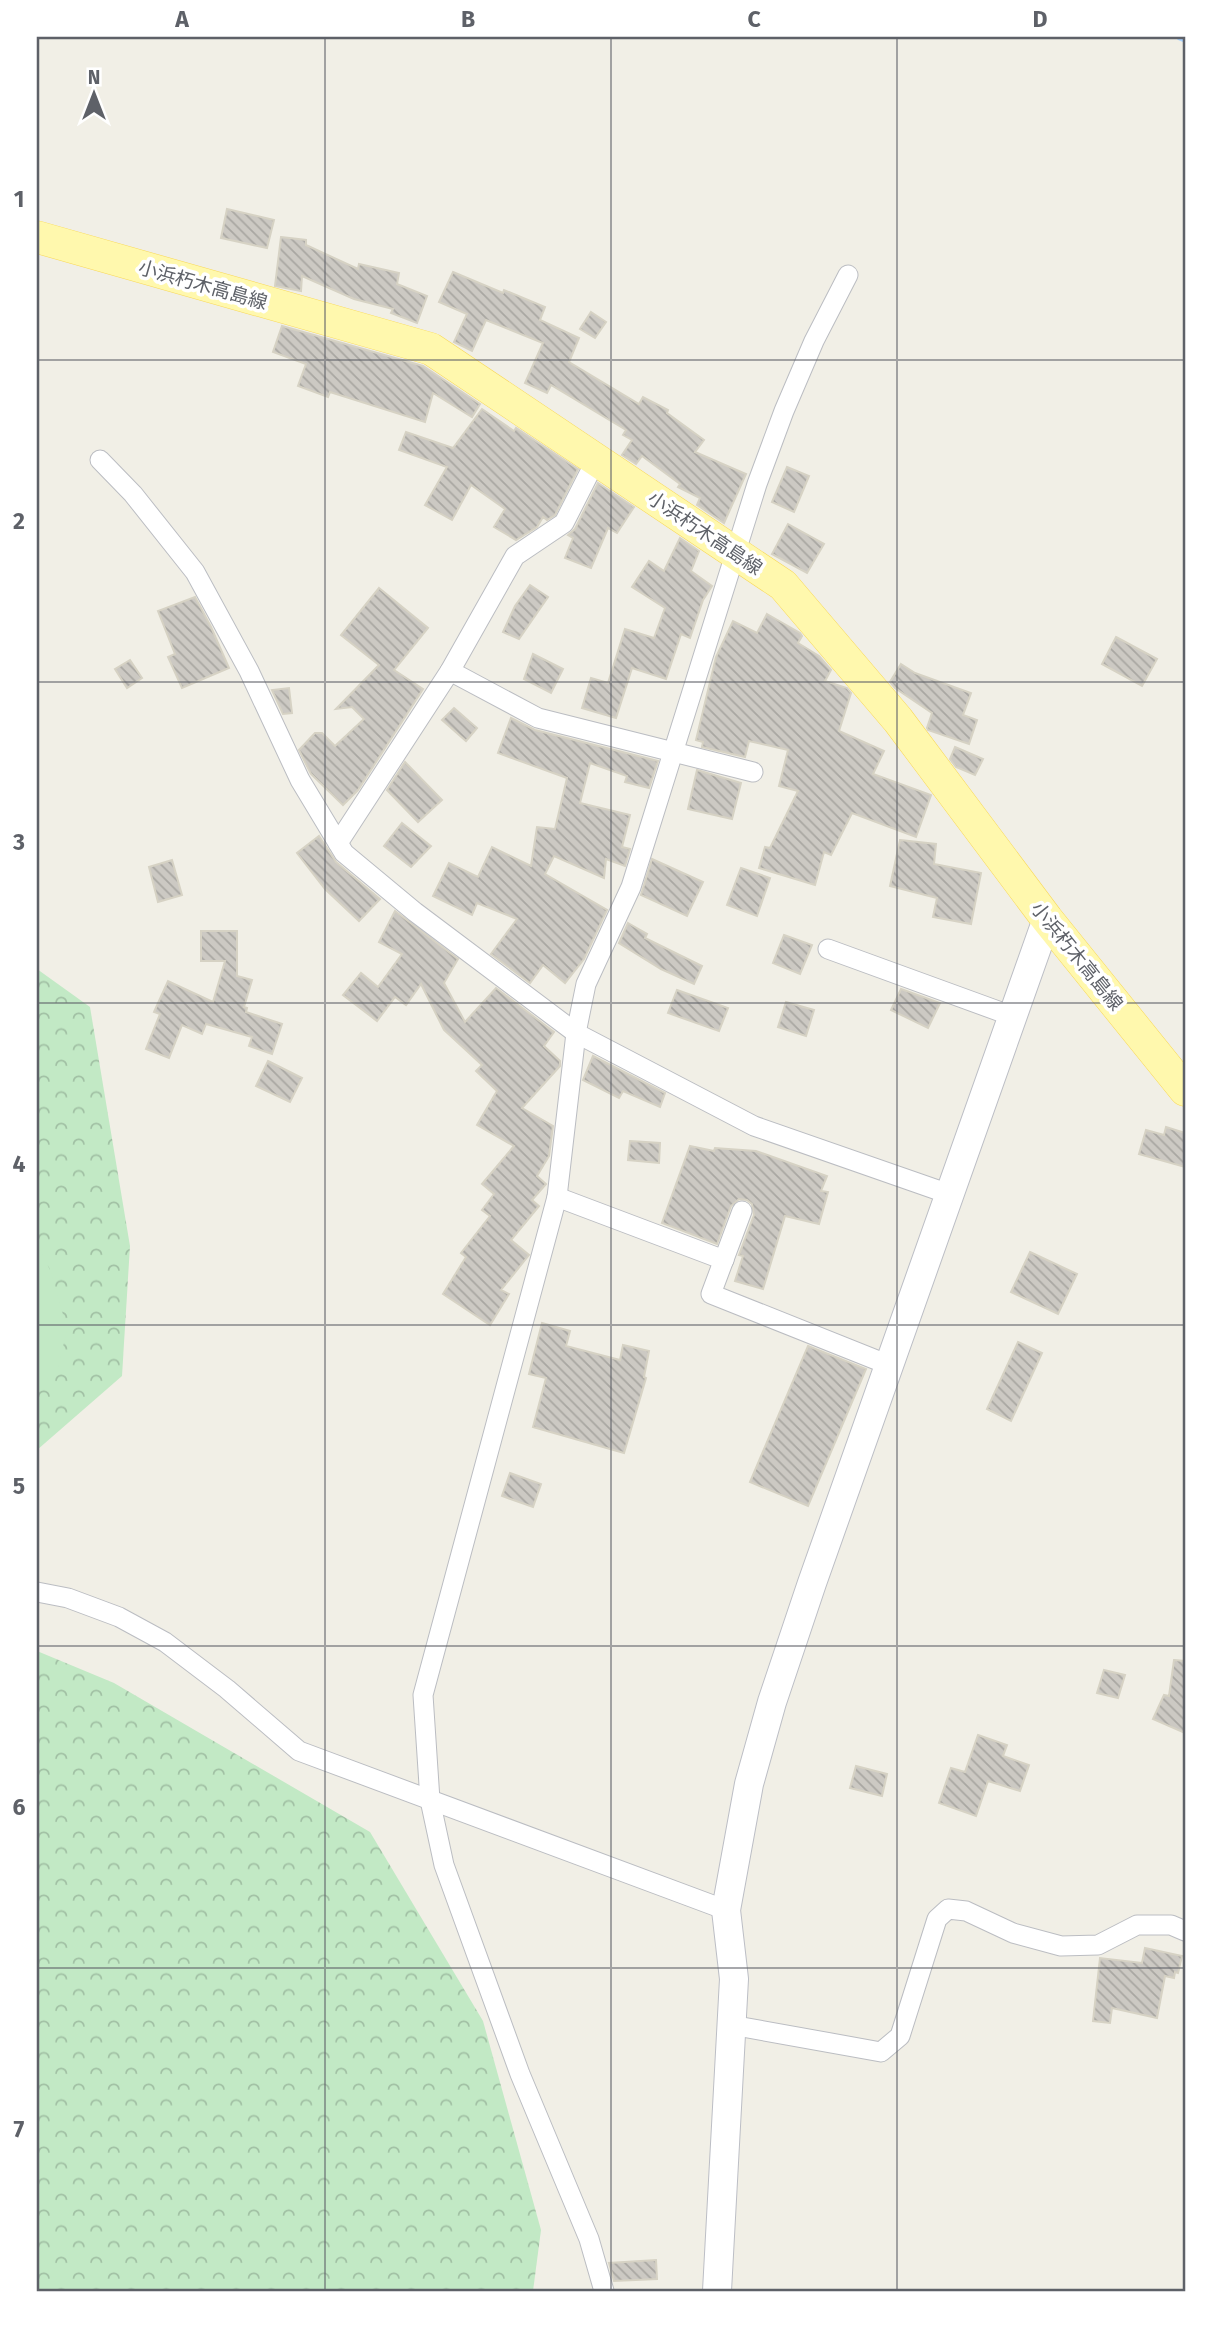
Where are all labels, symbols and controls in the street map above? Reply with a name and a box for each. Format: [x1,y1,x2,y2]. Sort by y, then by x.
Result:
text: A [174,5,189,33]
text: B [461,5,475,33]
text: C [747,5,761,33]
text: D [1033,5,1048,33]
north arrow [60,60,130,130]
text: N [88,66,100,89]
text: 1 [14,185,24,213]
street label: 小浜朽木高島線 [136,256,270,314]
street label: 小浜朽木高島線 [643,486,767,580]
text: 2 [13,507,25,535]
text: 3 [12,828,25,856]
street label: 小浜朽木高島線 [1026,897,1128,1015]
text: 4 [13,1150,26,1178]
text: 5 [13,1472,25,1500]
text: 6 [13,1793,26,1821]
text: 7 [14,2115,25,2143]

